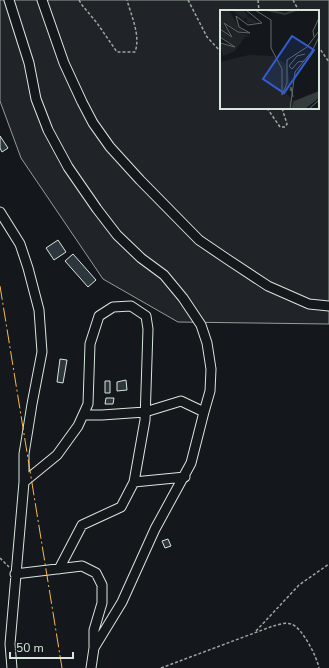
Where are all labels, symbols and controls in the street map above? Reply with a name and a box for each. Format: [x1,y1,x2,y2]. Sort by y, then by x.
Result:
inset map [220,10,319,109]
scale bar [10,634,73,660]
text: 50 m [16,640,44,656]

